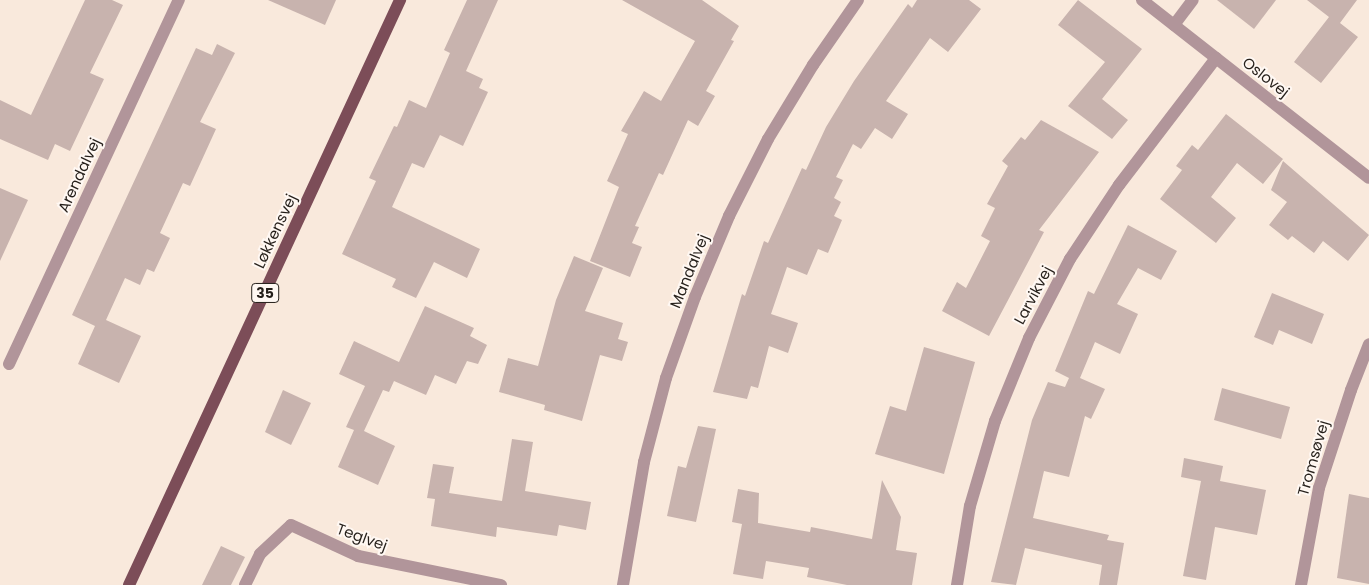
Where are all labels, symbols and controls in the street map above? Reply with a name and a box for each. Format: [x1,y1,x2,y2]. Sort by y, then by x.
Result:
street label: Oslovej [1239,53,1293,101]
street label: Arendalvej [54,135,104,215]
street label: Løkkensvej [250,191,300,271]
street label: Mandalvej [666,231,712,311]
street label: Larvikvej [1010,263,1056,327]
road number: 35 [250,282,280,304]
street label: Tromsøvej [1294,418,1332,498]
street label: Teglvej [334,520,390,554]

